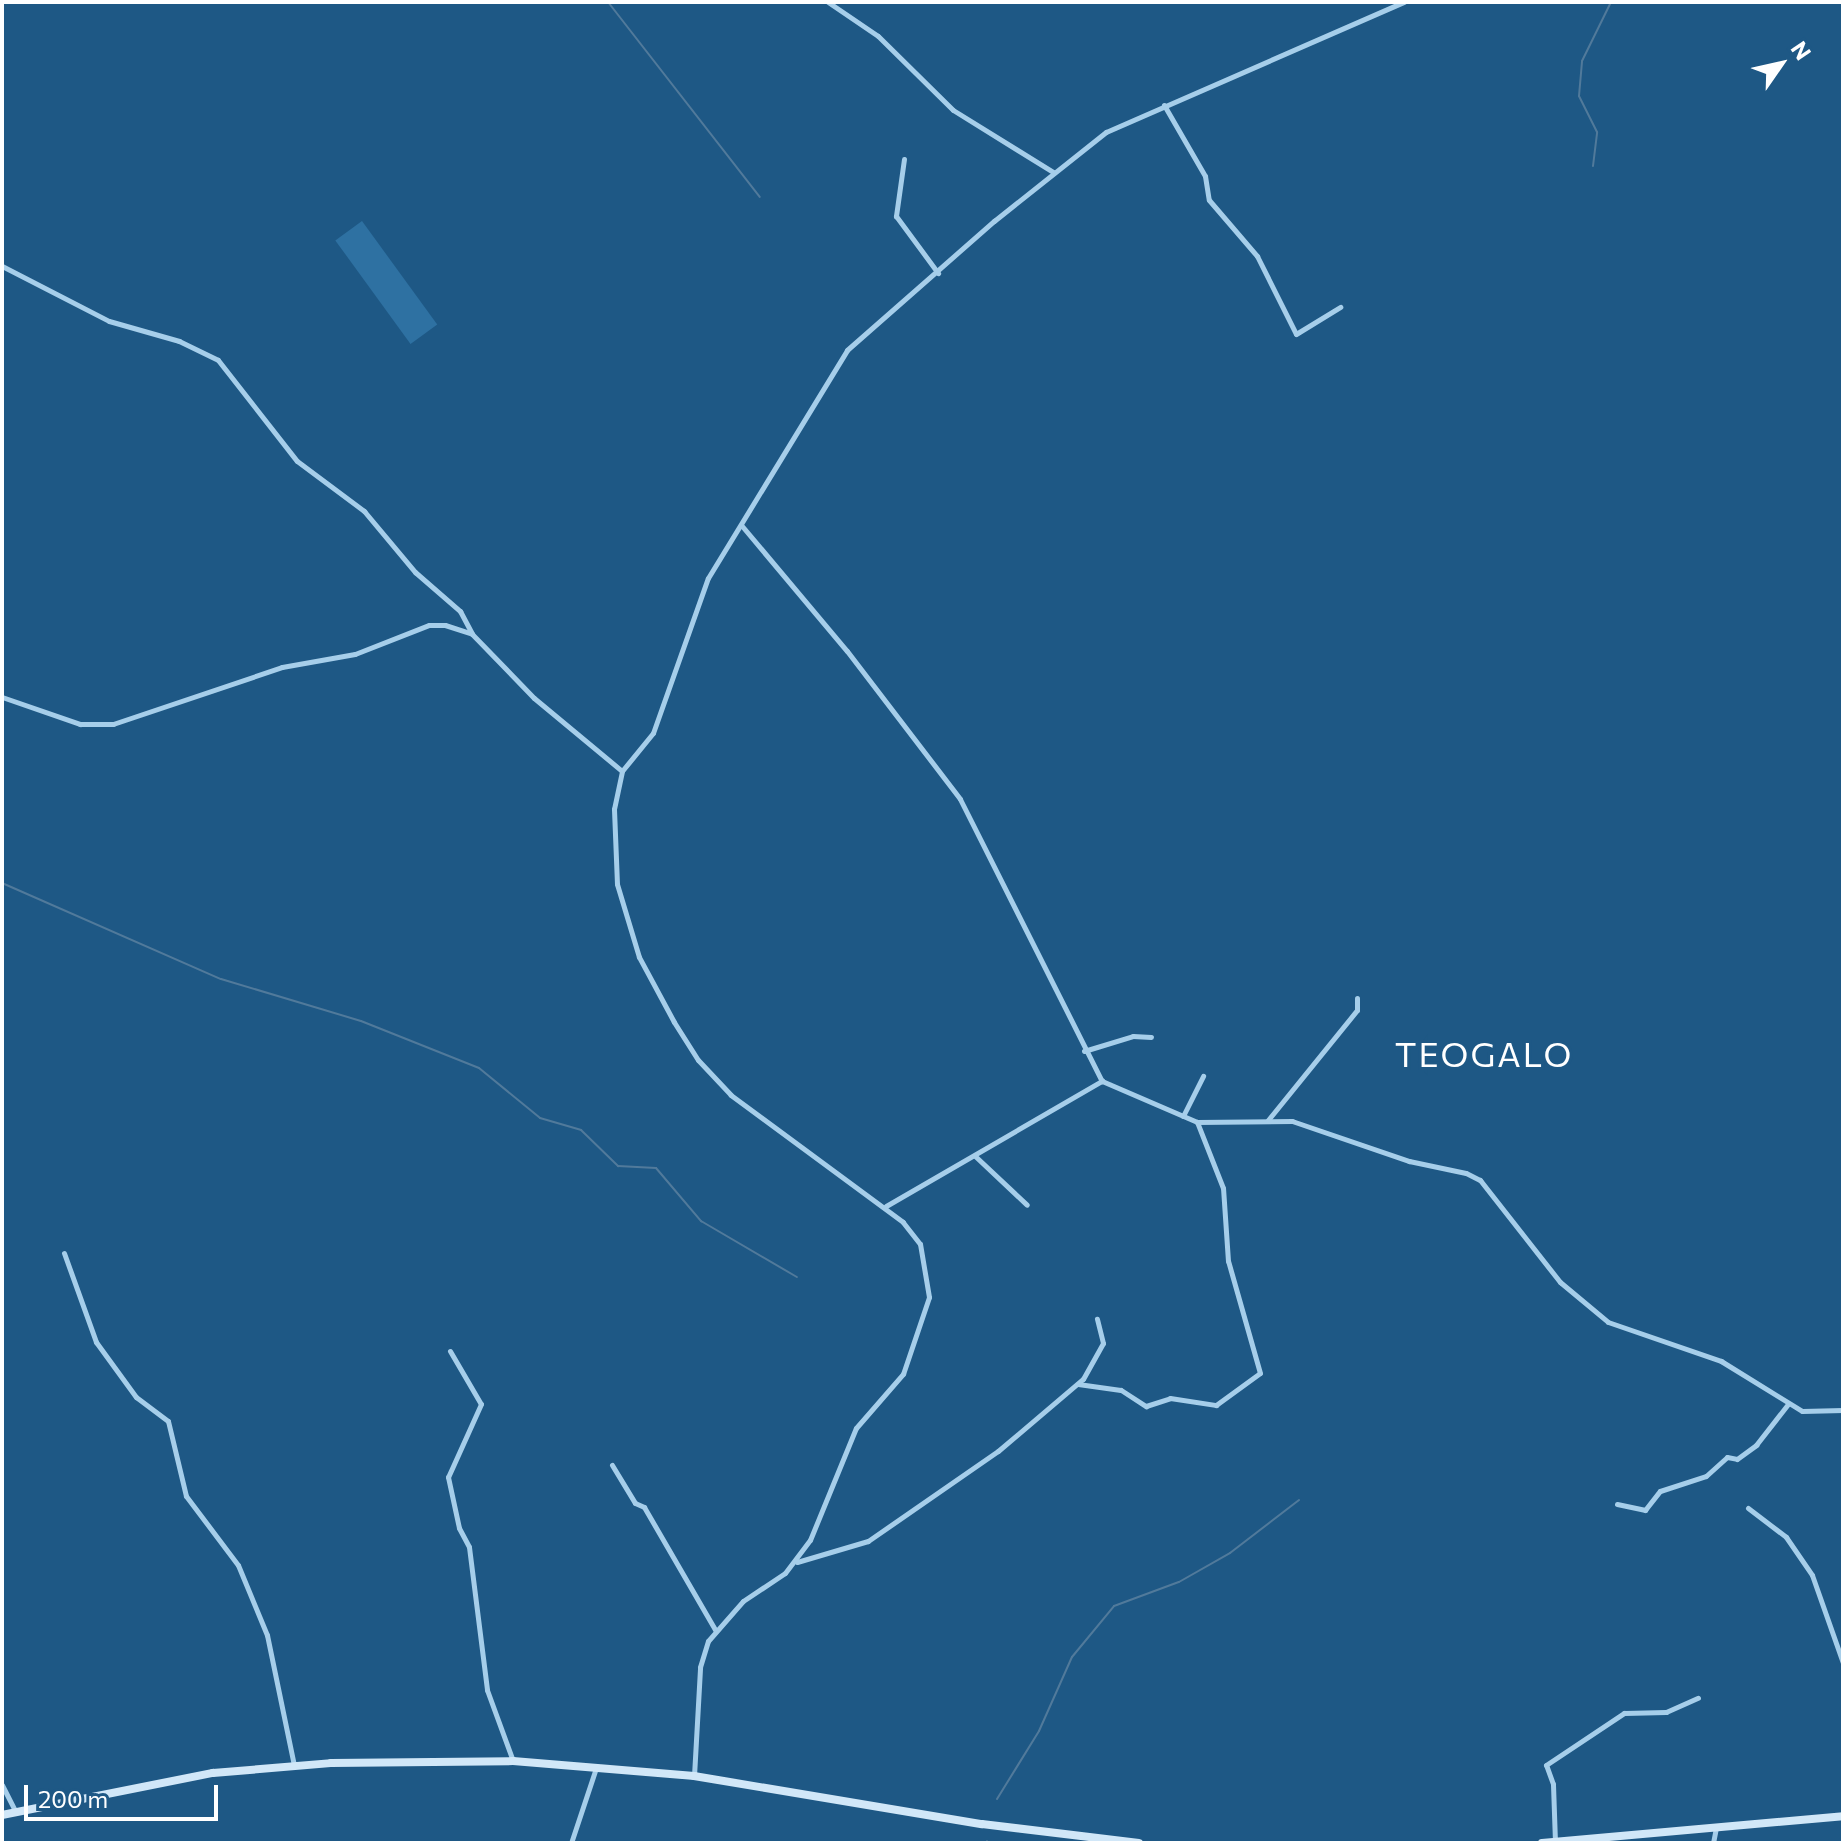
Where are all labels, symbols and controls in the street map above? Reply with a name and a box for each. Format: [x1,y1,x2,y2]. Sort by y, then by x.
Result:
north arrow [1741,24,1821,104]
text: N [1786,36,1817,65]
district label: TEOGALO [1395,1034,1573,1074]
scale bar [28,1769,222,1819]
text: 200 m [38,1784,108,1813]

